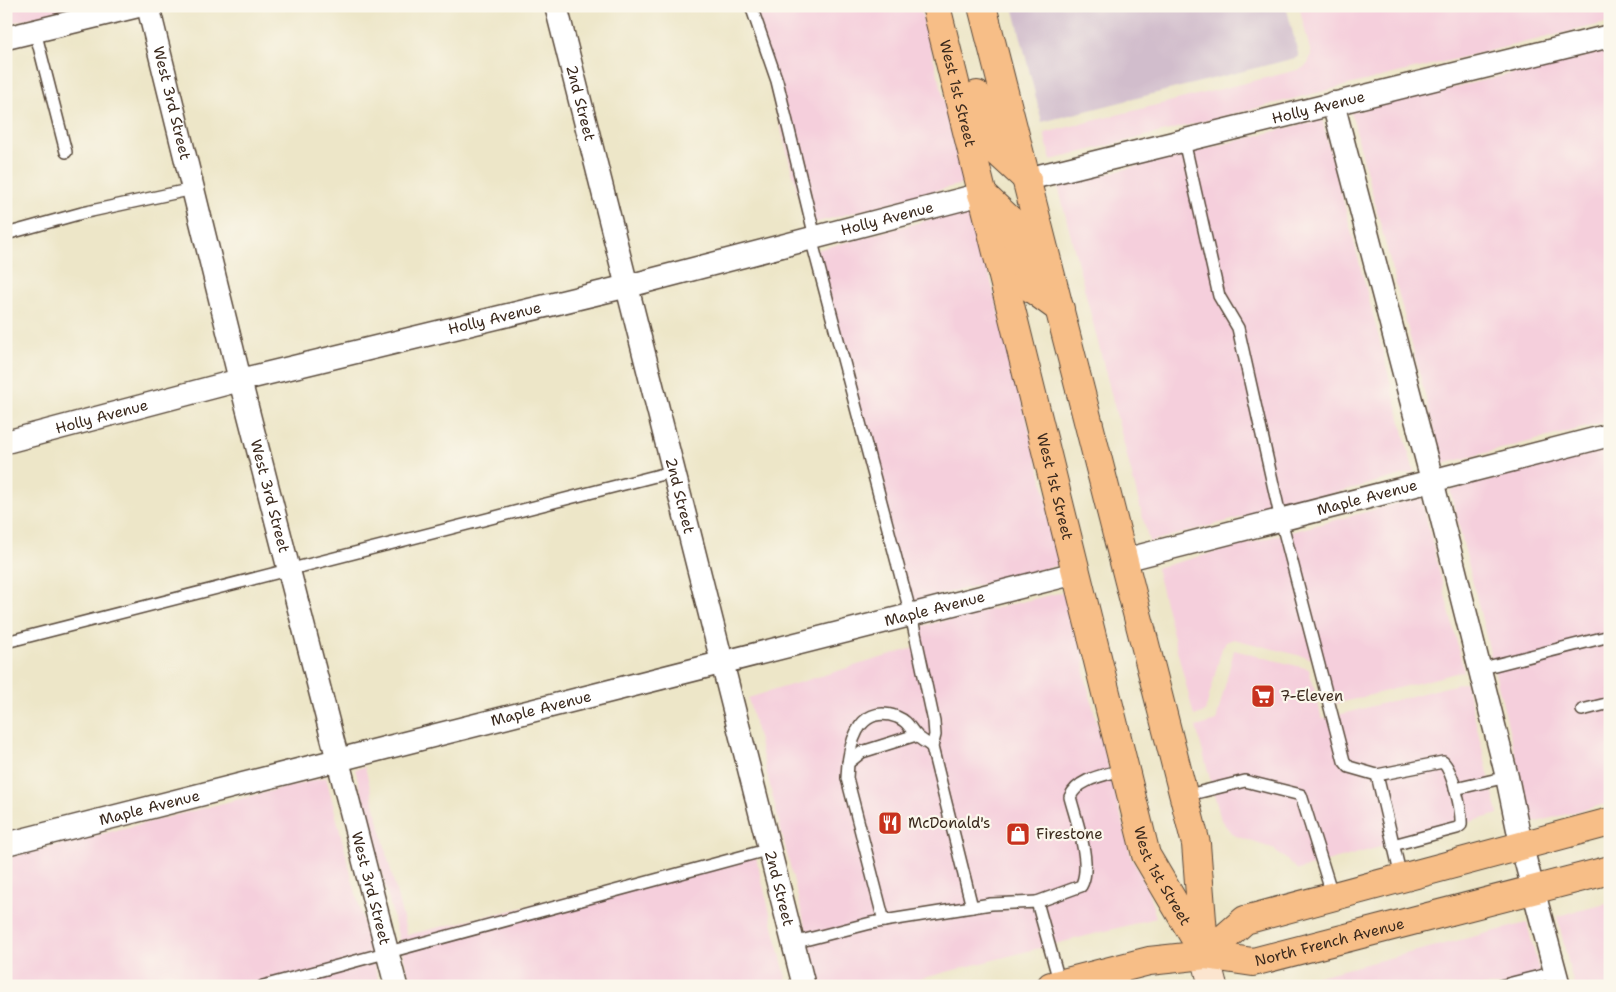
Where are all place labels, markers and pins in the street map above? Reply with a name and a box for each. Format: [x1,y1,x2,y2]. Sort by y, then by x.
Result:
supermarket icon: 7-Eleven [1250,683,1276,709]
place label: 7-Eleven [1280,686,1343,706]
restaurant icon: McDonald's [877,810,903,836]
place label: McDonald's [908,813,990,833]
shop icon: Firestone [1005,821,1031,847]
place label: Firestone [1036,824,1103,844]

